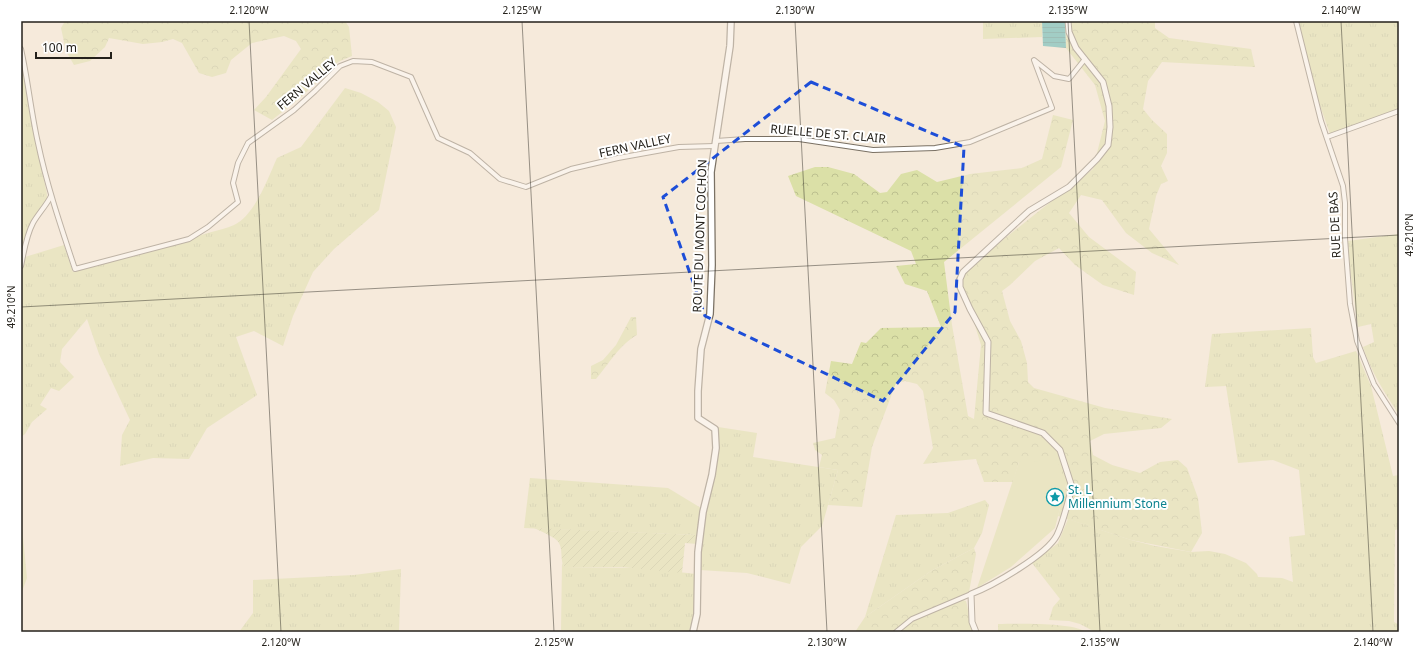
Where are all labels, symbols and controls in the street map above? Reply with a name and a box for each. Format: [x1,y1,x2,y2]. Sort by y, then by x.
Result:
text: 2.120°W [229,3,269,17]
text: 2.125°W [502,3,542,17]
text: 2.130°W [775,3,815,17]
text: 2.135°W [1048,3,1088,17]
text: 2.140°W [1321,3,1361,17]
scale bar [36,34,111,60]
text: 100 m [42,39,77,56]
street label: FERN VALLEY [273,54,340,114]
street label: RUELLE DE ST. CLAIR [770,120,887,147]
street label: FERN VALLEY [597,130,673,161]
street label: ROUTE DU MONT COCHON [688,159,711,313]
street label: RUE DE BAS [1324,191,1345,259]
text: 49.210°N [1402,213,1416,257]
text: 49.210°N [4,285,18,329]
place label: St. L Millennium Stone [1068,481,1167,512]
place icon: St. L Millennium Stone [1045,487,1065,507]
text: 2.120°W [261,635,301,649]
text: 2.125°W [534,635,574,649]
text: 2.130°W [807,635,847,649]
text: 2.135°W [1080,635,1120,649]
text: 2.140°W [1353,635,1393,649]

